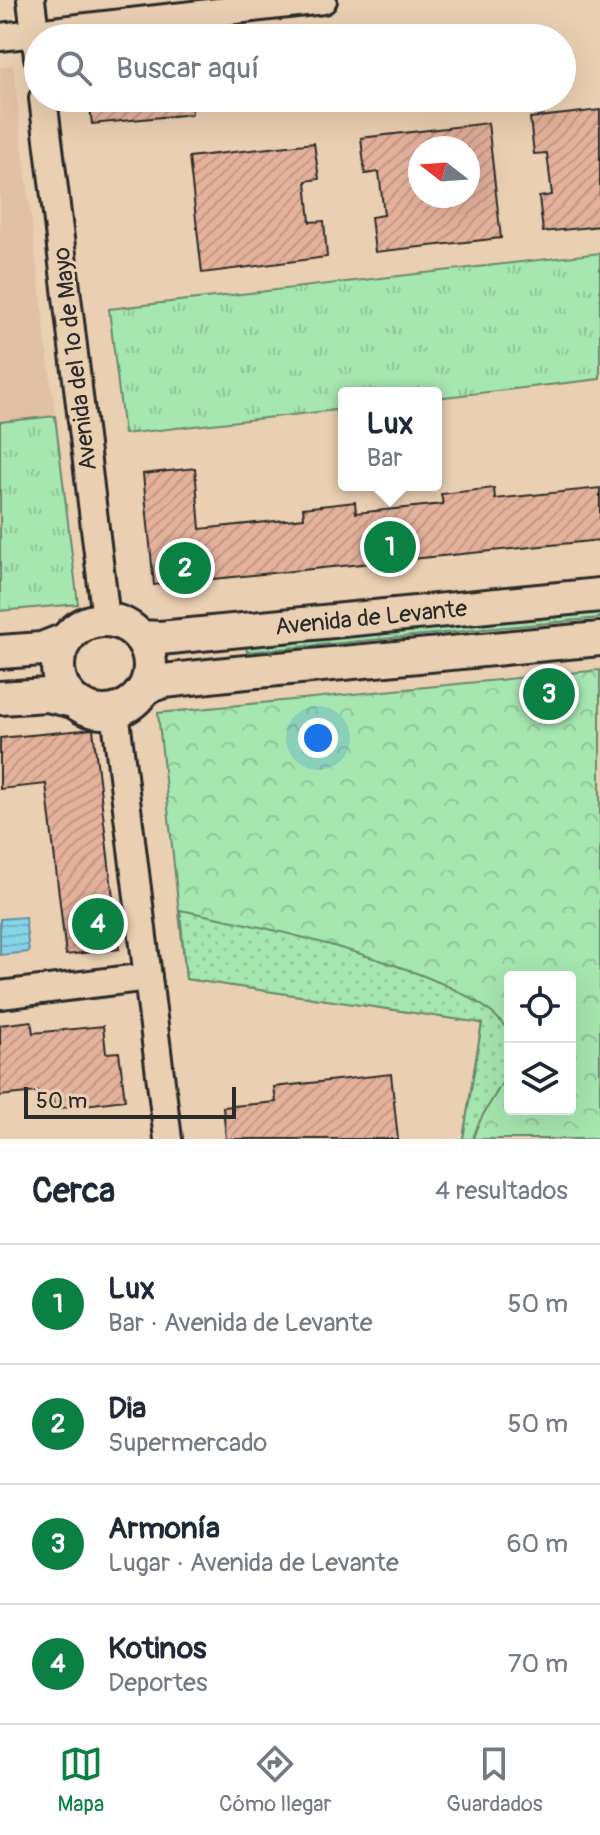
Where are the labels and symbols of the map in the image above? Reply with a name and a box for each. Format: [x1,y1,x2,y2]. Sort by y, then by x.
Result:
north arrow [408,136,480,208]
street label: Avenida del 1º de Mayo [47,245,103,472]
pin: 1 [364,517,416,577]
pin: 2 [159,538,211,598]
street label: Avenida de Levante [274,594,469,641]
pin: 3 [523,664,575,724]
your location [298,718,338,758]
pin: 4 [72,894,124,954]
scale bar [24,1083,236,1119]

